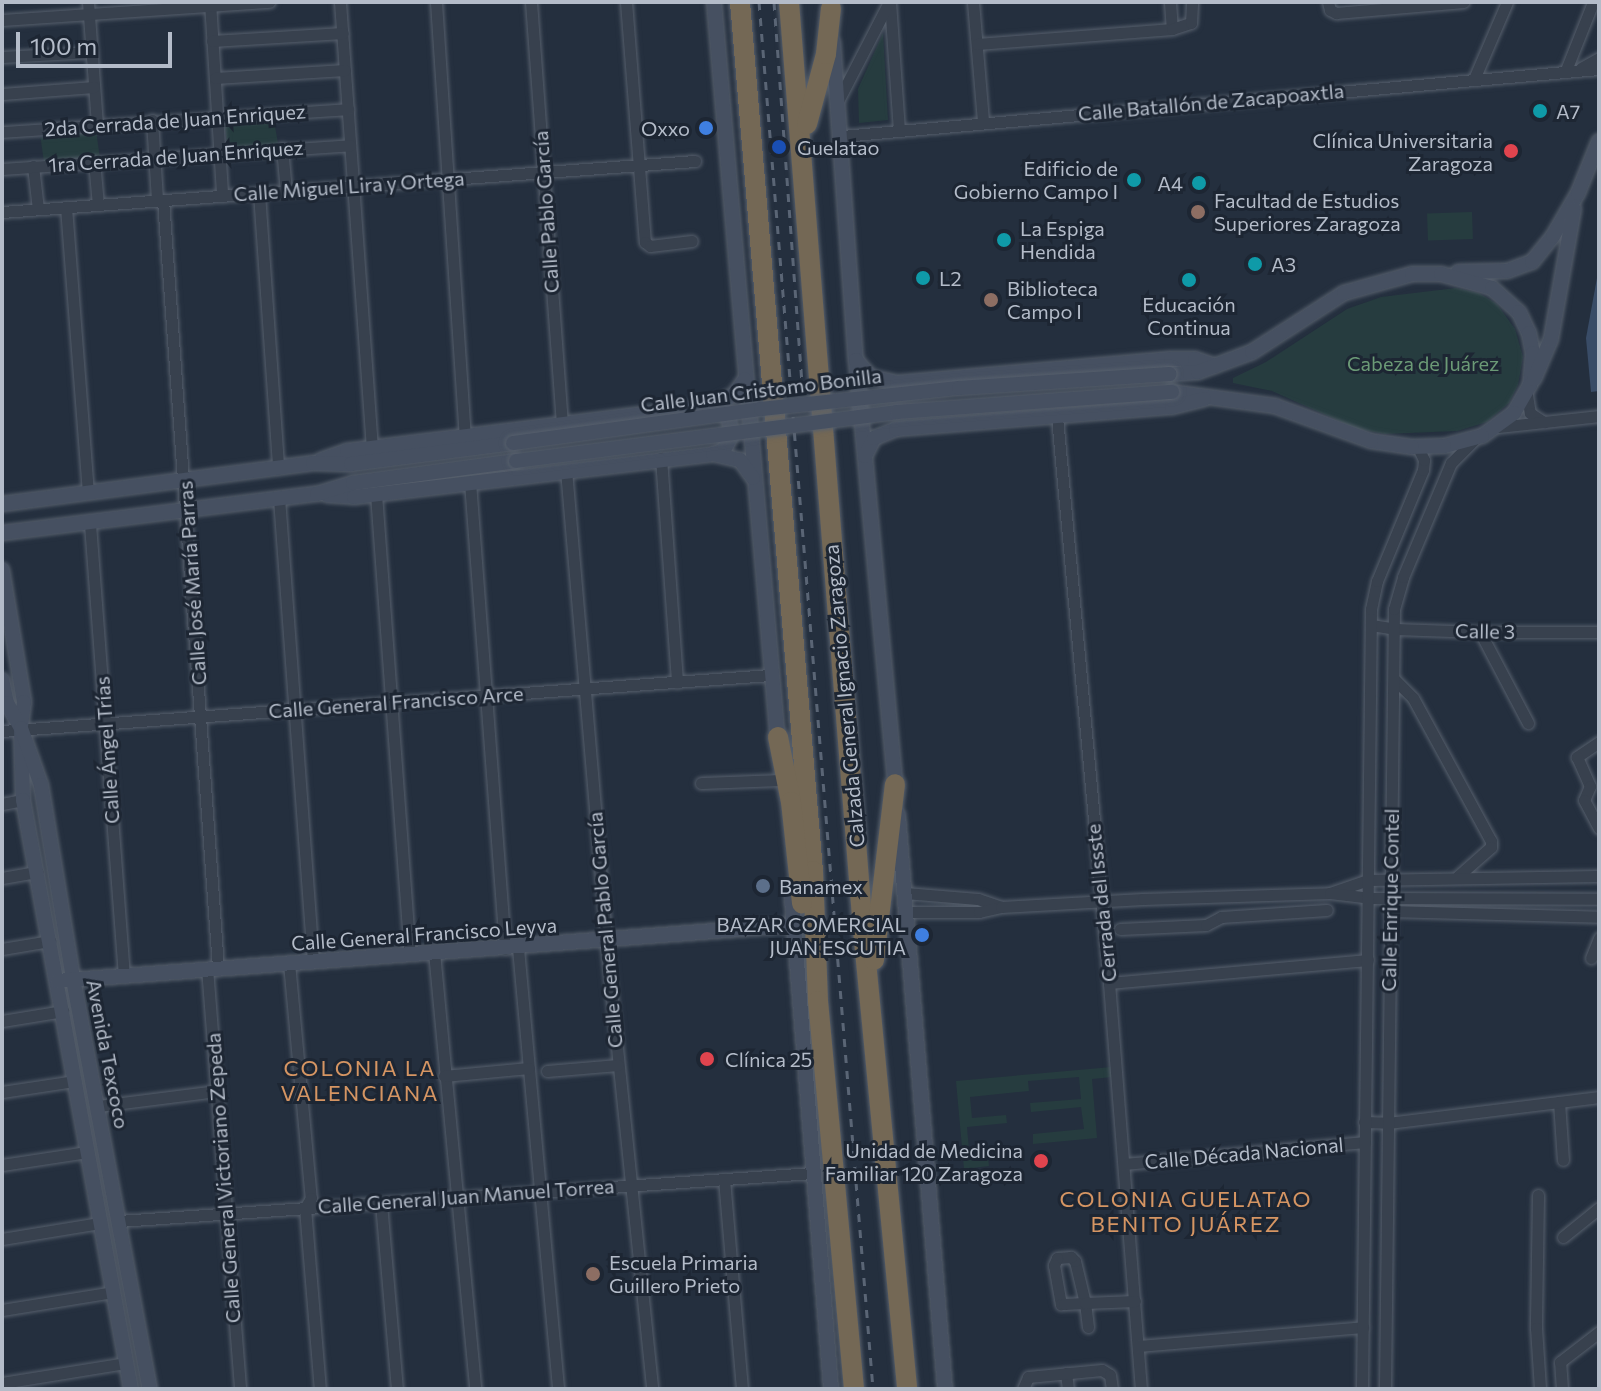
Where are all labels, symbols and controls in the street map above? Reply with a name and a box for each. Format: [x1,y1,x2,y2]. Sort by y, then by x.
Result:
scale bar [20,16,176,66]
text: 100 m [30,31,97,60]
street label: Calle Batallón de Zacapoaxtla [1077,78,1345,126]
street label: 2da Cerrada de Juan Enriquez [44,99,306,141]
place label: A7 [1556,99,1580,123]
marker: A7 [1531,102,1549,120]
place label: Oxxo [641,116,690,140]
marker: Oxxo [697,119,715,137]
place label: Clínica Universitaria Zaragoza [1313,128,1493,175]
street label: Calle Pablo García [528,130,564,294]
street label: 1ra Cerrada de Juan Enriquez [48,135,304,177]
place label: Guelatao [797,135,880,159]
marker: Guelatao [768,136,790,158]
marker: Clínica Universitaria Zaragoza [1500,140,1522,162]
place label: Edificio de Gobierno Campo I [954,156,1118,203]
street label: Calle Miguel Lira y Ortega [233,166,465,206]
marker: Edificio de Gobierno Campo I [1125,171,1143,189]
place label: A4 [1157,171,1183,195]
marker: A4 [1190,174,1208,192]
place label: Facultad de Estudios Superiores Zaragoza [1214,188,1401,235]
marker: Facultad de Estudios Superiores Zaragoza [1189,203,1207,221]
place label: La Espiga Hendida [1020,216,1105,263]
marker: La Espiga Hendida [995,231,1013,249]
place label: A3 [1271,252,1296,276]
marker: A3 [1246,255,1264,273]
place label: L2 [939,266,962,290]
marker: L2 [914,269,932,287]
marker: Educación Continua [1180,271,1198,289]
place label: Biblioteca Campo I [1007,276,1098,323]
marker: Biblioteca Campo I [982,291,1000,309]
place label: Educación Continua [1142,292,1236,339]
park label: Cabeza de Juárez [1347,351,1499,375]
street label: Calle Juan Cristomo Bonilla [639,363,883,417]
street label: Calle José María Parras [173,480,211,686]
street label: Calzada General Ignacio Zaragoza [819,543,869,849]
street label: Calle 3 [1455,618,1515,644]
street label: Calle Ángel Trías [90,675,124,825]
street label: Calle General Francisco Arce [268,681,524,723]
street label: Calle Enrique Contel [1376,808,1404,992]
street label: Calle General Pablo García [583,811,627,1049]
street label: Cerrada del Issste [1081,823,1121,983]
place label: Banamex [779,874,863,898]
marker: Banamex [754,877,772,895]
place label: BAZAR COMERCIAL JUAN ESCUTIA [717,912,906,959]
street label: Calle General Francisco Leyva [290,913,558,955]
marker: BAZAR COMERCIAL JUAN ESCUTIA [913,926,931,944]
street label: Avenida Texcoco [82,977,134,1131]
street label: Calle General Victoriano Zepeda [201,1032,245,1324]
place label: Clínica 25 [725,1047,812,1071]
marker: Clínica 25 [696,1048,718,1070]
district label: COLONIA LA VALENCIANA [280,1054,440,1106]
street label: Calle Década Nacional [1143,1132,1345,1174]
place label: Unidad de Medicina Familiar 120 Zaragoza [825,1138,1023,1185]
marker: Unidad de Medicina Familiar 120 Zaragoza [1030,1150,1052,1172]
street label: Calle General Juan Manuel Torrea [317,1174,615,1218]
district label: COLONIA GUELATAO BENITO JUÁREZ [1059,1185,1313,1236]
place label: Escuela Primaria Guillero Prieto [609,1250,758,1297]
marker: Escuela Primaria Guillero Prieto [584,1265,602,1283]

